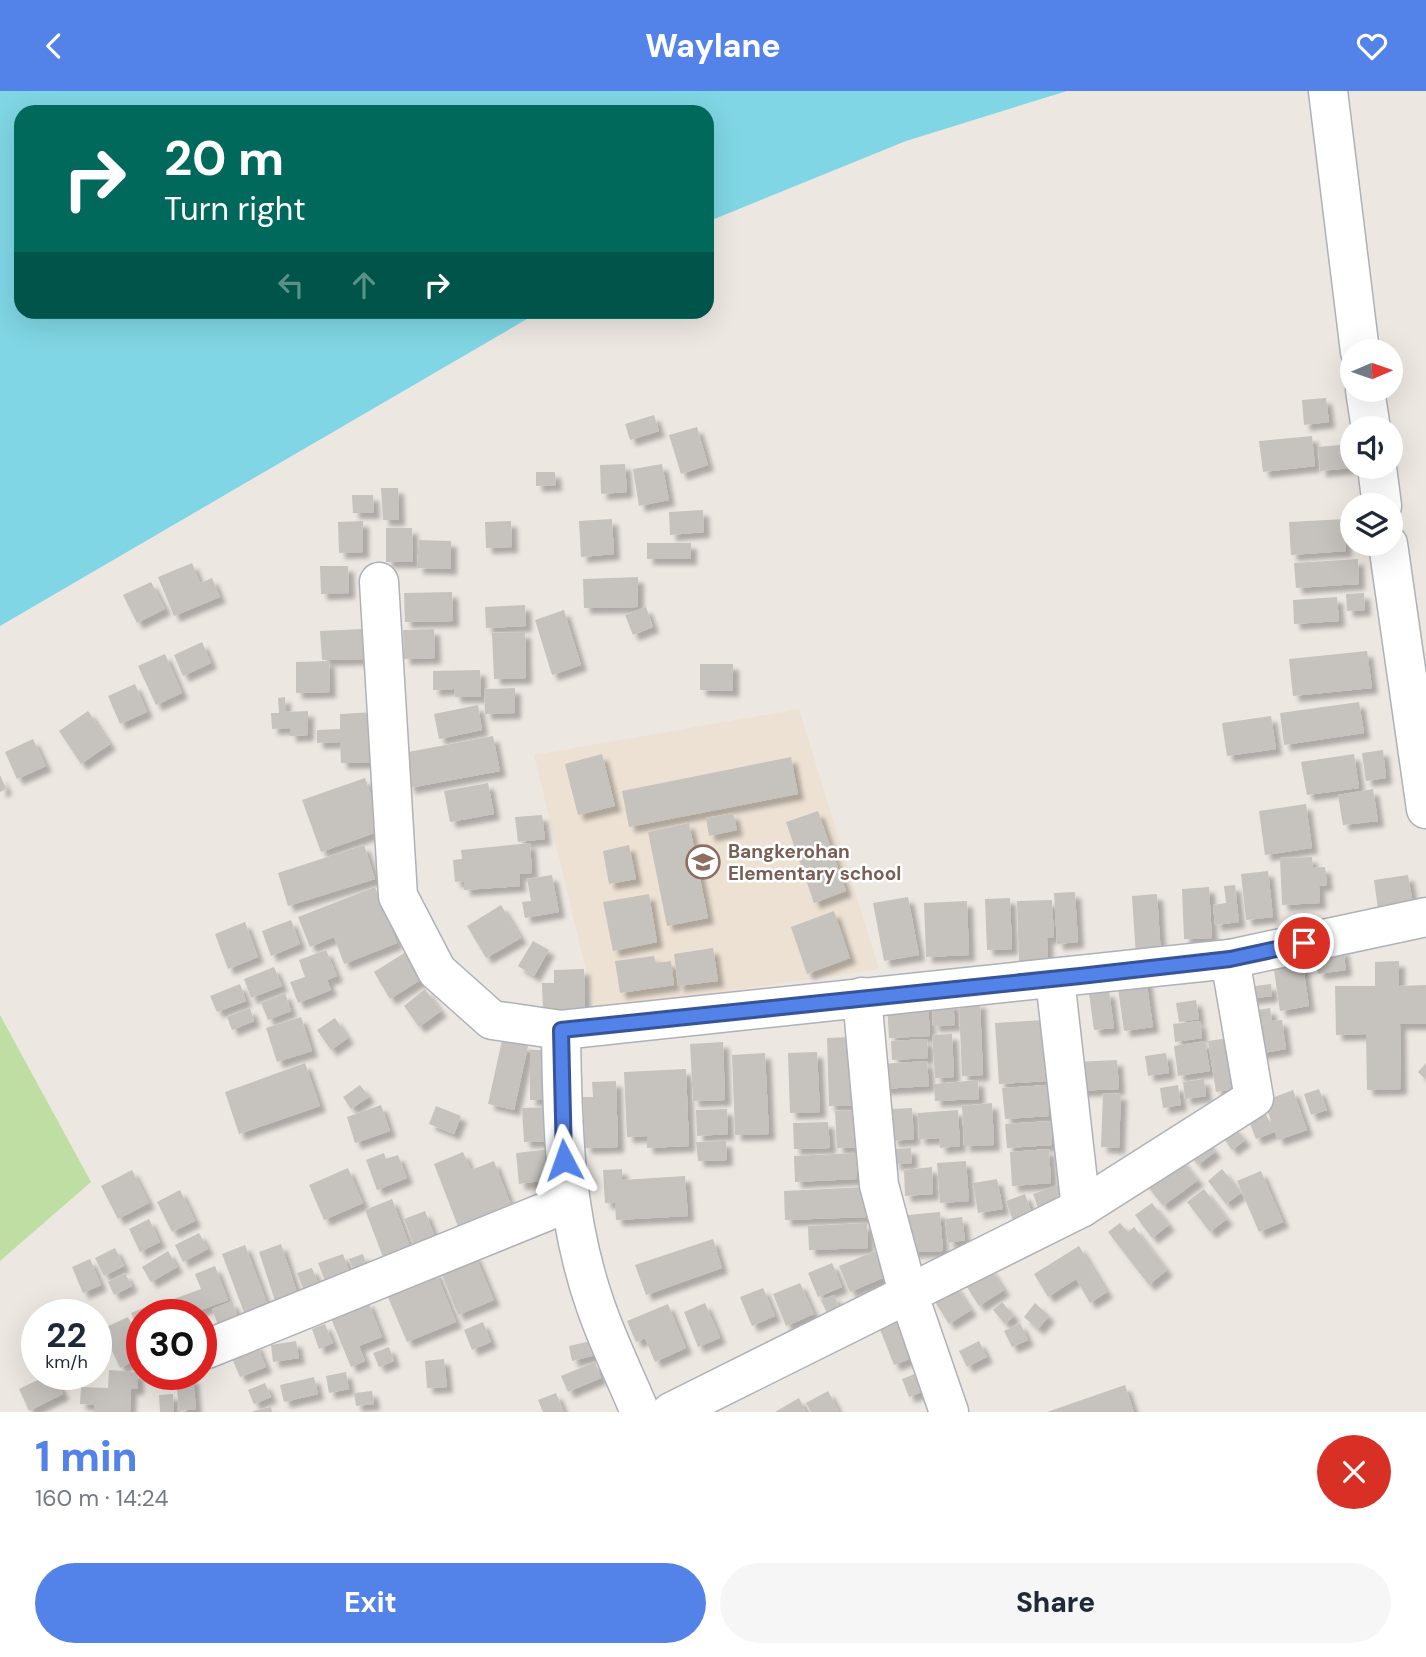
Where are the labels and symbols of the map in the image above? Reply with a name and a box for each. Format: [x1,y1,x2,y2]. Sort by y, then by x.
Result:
north arrow [1340,339,1404,403]
place label: Bangkerohan Elementary school [728,839,901,886]
school or university icon: Bangkerohan Elementary school [684,843,722,881]
pin [1274,913,1334,973]
position arrow [527,1123,601,1197]
speed limit sign: 30 [126,1299,217,1390]

